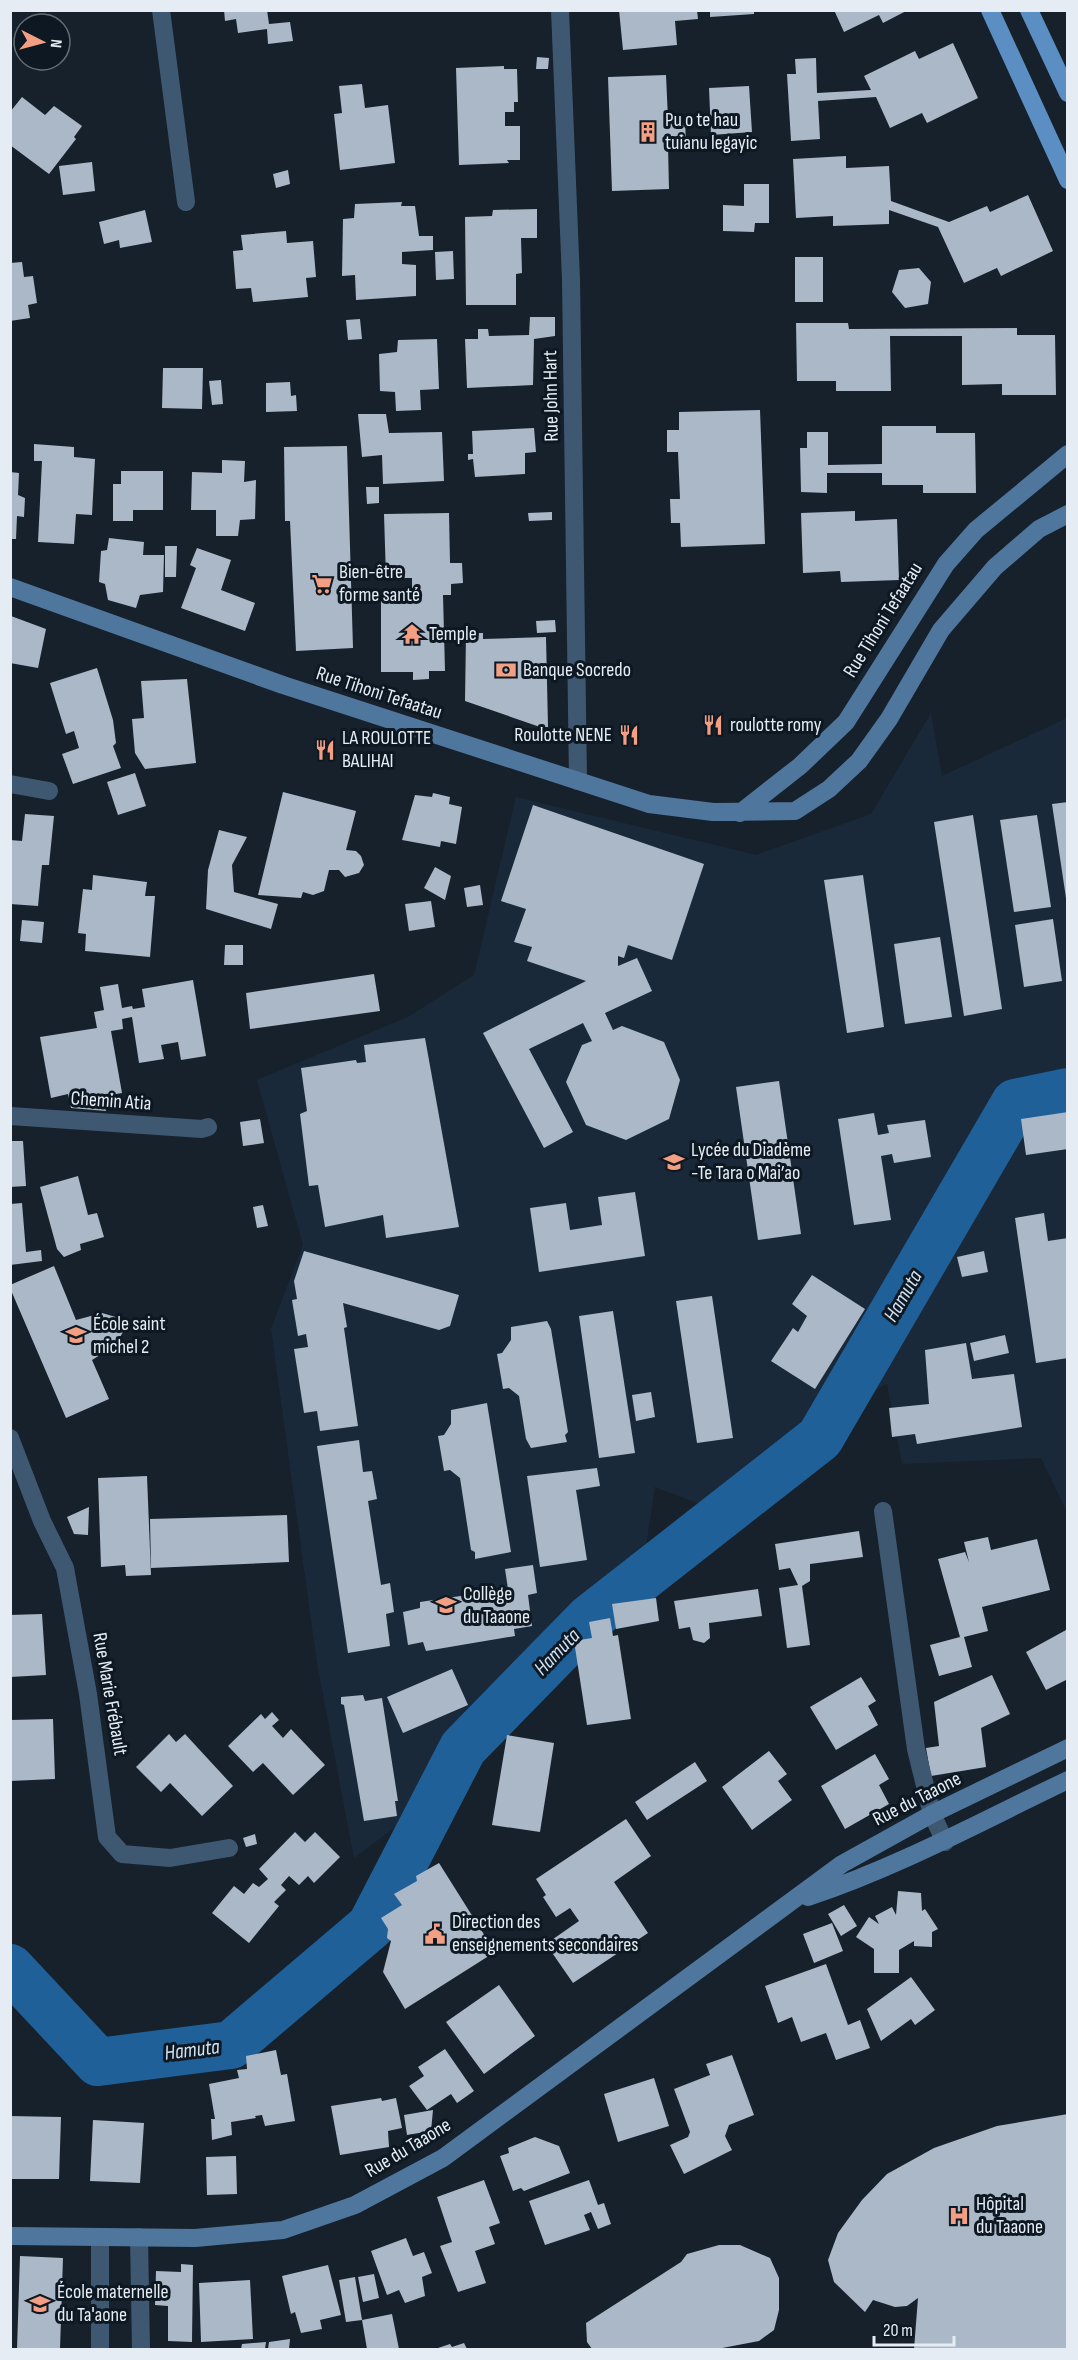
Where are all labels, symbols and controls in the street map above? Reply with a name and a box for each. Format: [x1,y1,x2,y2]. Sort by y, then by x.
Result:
north arrow [12,12,72,72]
text: N [46,38,65,49]
place label: Pu o te hau tuianu legayic [665,108,757,155]
building icon: Pu o te hau tuianu legayic [636,120,660,144]
street label: Rue John Hart [538,350,564,442]
street label: Rue Tihoni Tefaatau [838,558,928,682]
place label: Bien-être forme santé [339,560,420,607]
supermarket icon: Bien-être forme santé [310,572,334,596]
temple icon: Temple [400,622,424,646]
place label: Temple [429,622,477,646]
bank icon: Banque Socredo [494,658,518,682]
place label: Banque Socredo [523,658,631,682]
street label: Rue Tihoni Tefaatau [313,661,445,725]
restaurant icon: roulotte romy [701,713,725,737]
place label: roulotte romy [730,713,822,737]
place label: Roulotte NENE [514,723,612,747]
restaurant icon: Roulotte NENE [617,723,641,747]
place label: LA ROULOTTE BALIHAI [342,726,431,773]
restaurant icon: LA ROULOTTE BALIHAI [313,738,337,762]
street label: Chemin Atia [70,1086,152,1116]
place label: Lycée du Diadème -Te Tara o Mai’ao [691,1138,811,1185]
school or university icon: Lycée du Diadème -Te Tara o Mai’ao [662,1150,686,1174]
water label: Hamuta [878,1265,928,1326]
place label: École saint michel 2 [93,1312,166,1359]
school or university icon: École saint michel 2 [64,1323,88,1347]
place label: Collège du Taaone [463,1582,530,1629]
school or university icon: Collège du Taaone [434,1593,458,1617]
water label: Hamuta [529,1623,586,1681]
street label: Rue Marie Frébault [87,1631,133,1757]
street label: Rue du Taaone [869,1767,965,1831]
place label: Direction des enseignements secondaires [452,1910,638,1957]
public building icon: Direction des enseignements secondaires [423,1922,447,1946]
water label: Hamuta [163,2034,222,2066]
street label: Rue du Taaone [361,2113,455,2183]
place label: Hôpital du Taaone [976,2192,1043,2239]
hospital icon: Hôpital du Taaone [947,2204,971,2228]
place label: École maternelle du Ta'aone [57,2280,169,2327]
school or university icon: École maternelle du Ta'aone [28,2292,52,2316]
scale bar [874,2309,954,2347]
text: 20 m [883,2320,913,2341]

